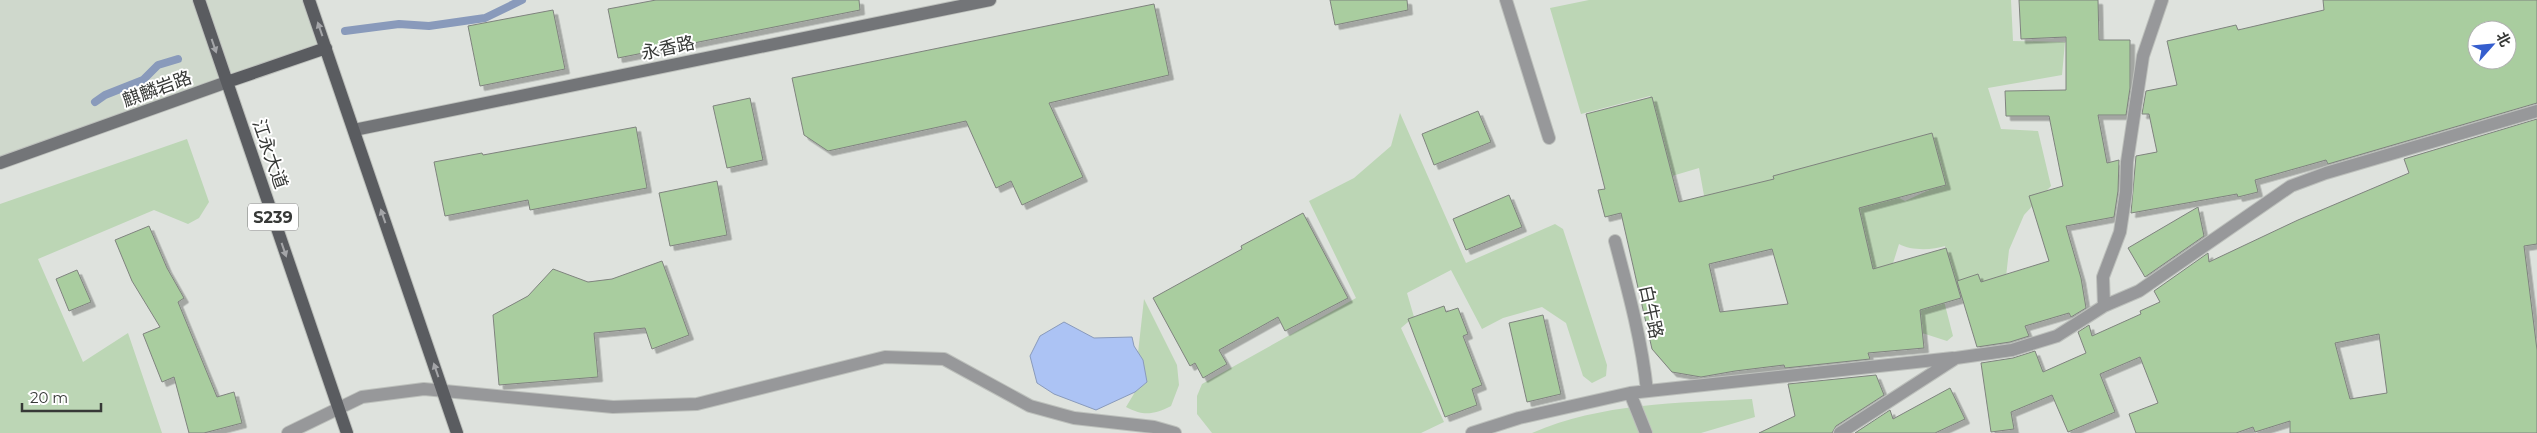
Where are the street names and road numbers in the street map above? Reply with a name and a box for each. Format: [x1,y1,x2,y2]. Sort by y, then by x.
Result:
street label: 永香路 [639,32,697,64]
street label: 麒麟岩路 [119,66,195,112]
street label: 江永大道 [248,116,292,192]
road number: S239 [248,203,298,230]
street label: 白牛路 [1635,283,1667,341]

